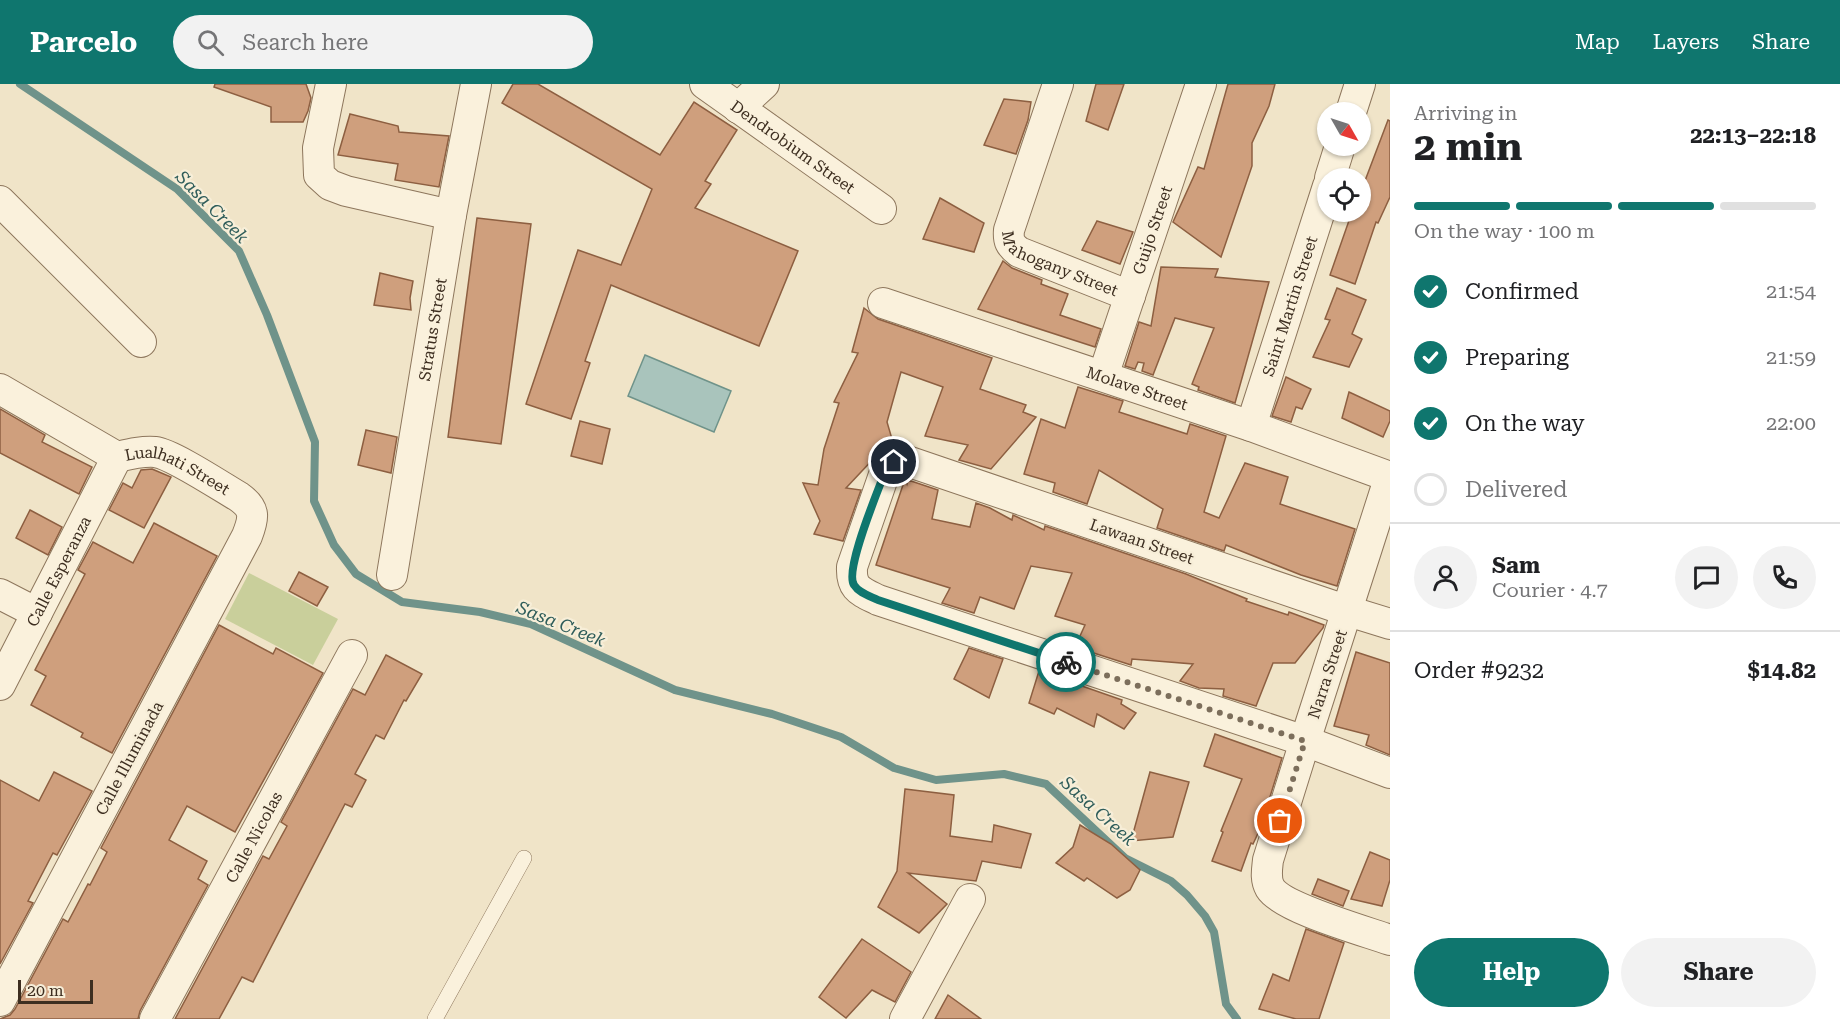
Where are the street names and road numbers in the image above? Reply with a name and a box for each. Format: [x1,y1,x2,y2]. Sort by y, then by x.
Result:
street label: Dendrobium Street [727,96,859,198]
street label: Guijo Street [1129,183,1176,277]
street label: Mahogany Street [998,229,1121,300]
street label: Saint Martin Street [1259,234,1321,379]
street label: Stratus Street [415,276,451,382]
street label: Molave Street [1084,363,1190,414]
street label: Lualhati Street [123,443,233,499]
street label: Calle Esperanza [23,513,95,630]
street label: Lawaan Street [1087,515,1196,568]
street label: Narra Street [1304,627,1351,721]
street label: Calle Illuminada [91,698,168,818]
street label: Calle Nicolas [222,788,287,886]

